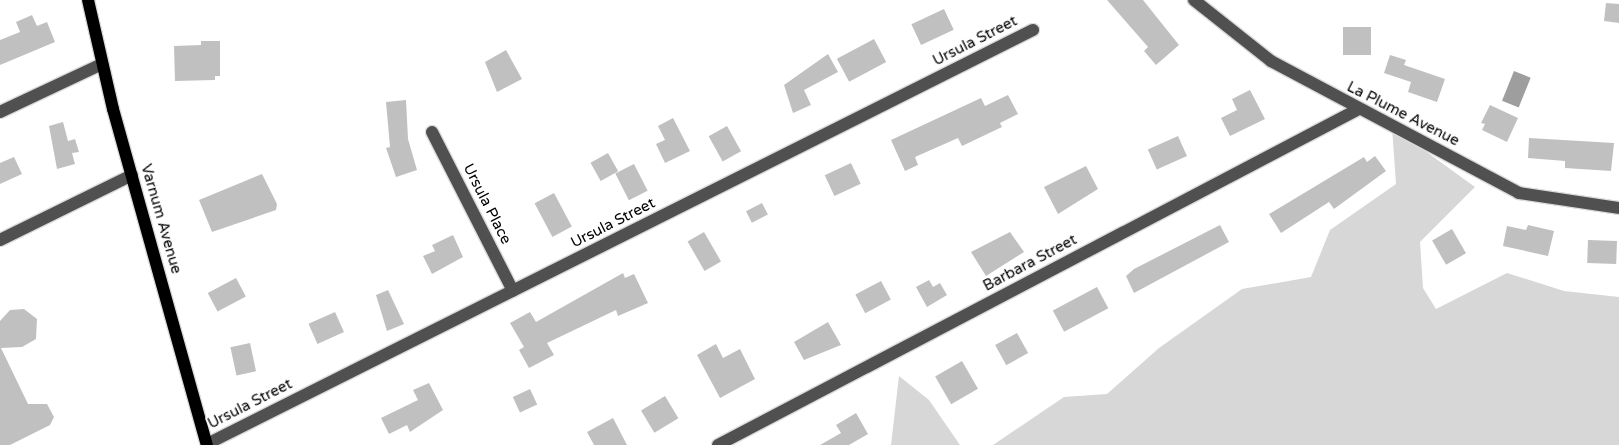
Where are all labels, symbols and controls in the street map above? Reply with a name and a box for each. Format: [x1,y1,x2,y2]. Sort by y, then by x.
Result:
street label: Ursula Street [930,12,1020,70]
street label: La Plume Avenue [1344,78,1462,150]
street label: Ursula Place [459,161,515,247]
street label: Varnum Avenue [137,162,185,276]
street label: Ursula Street [568,194,658,252]
street label: Barbara Street [980,231,1080,295]
street label: Ursula Street [205,375,295,433]

